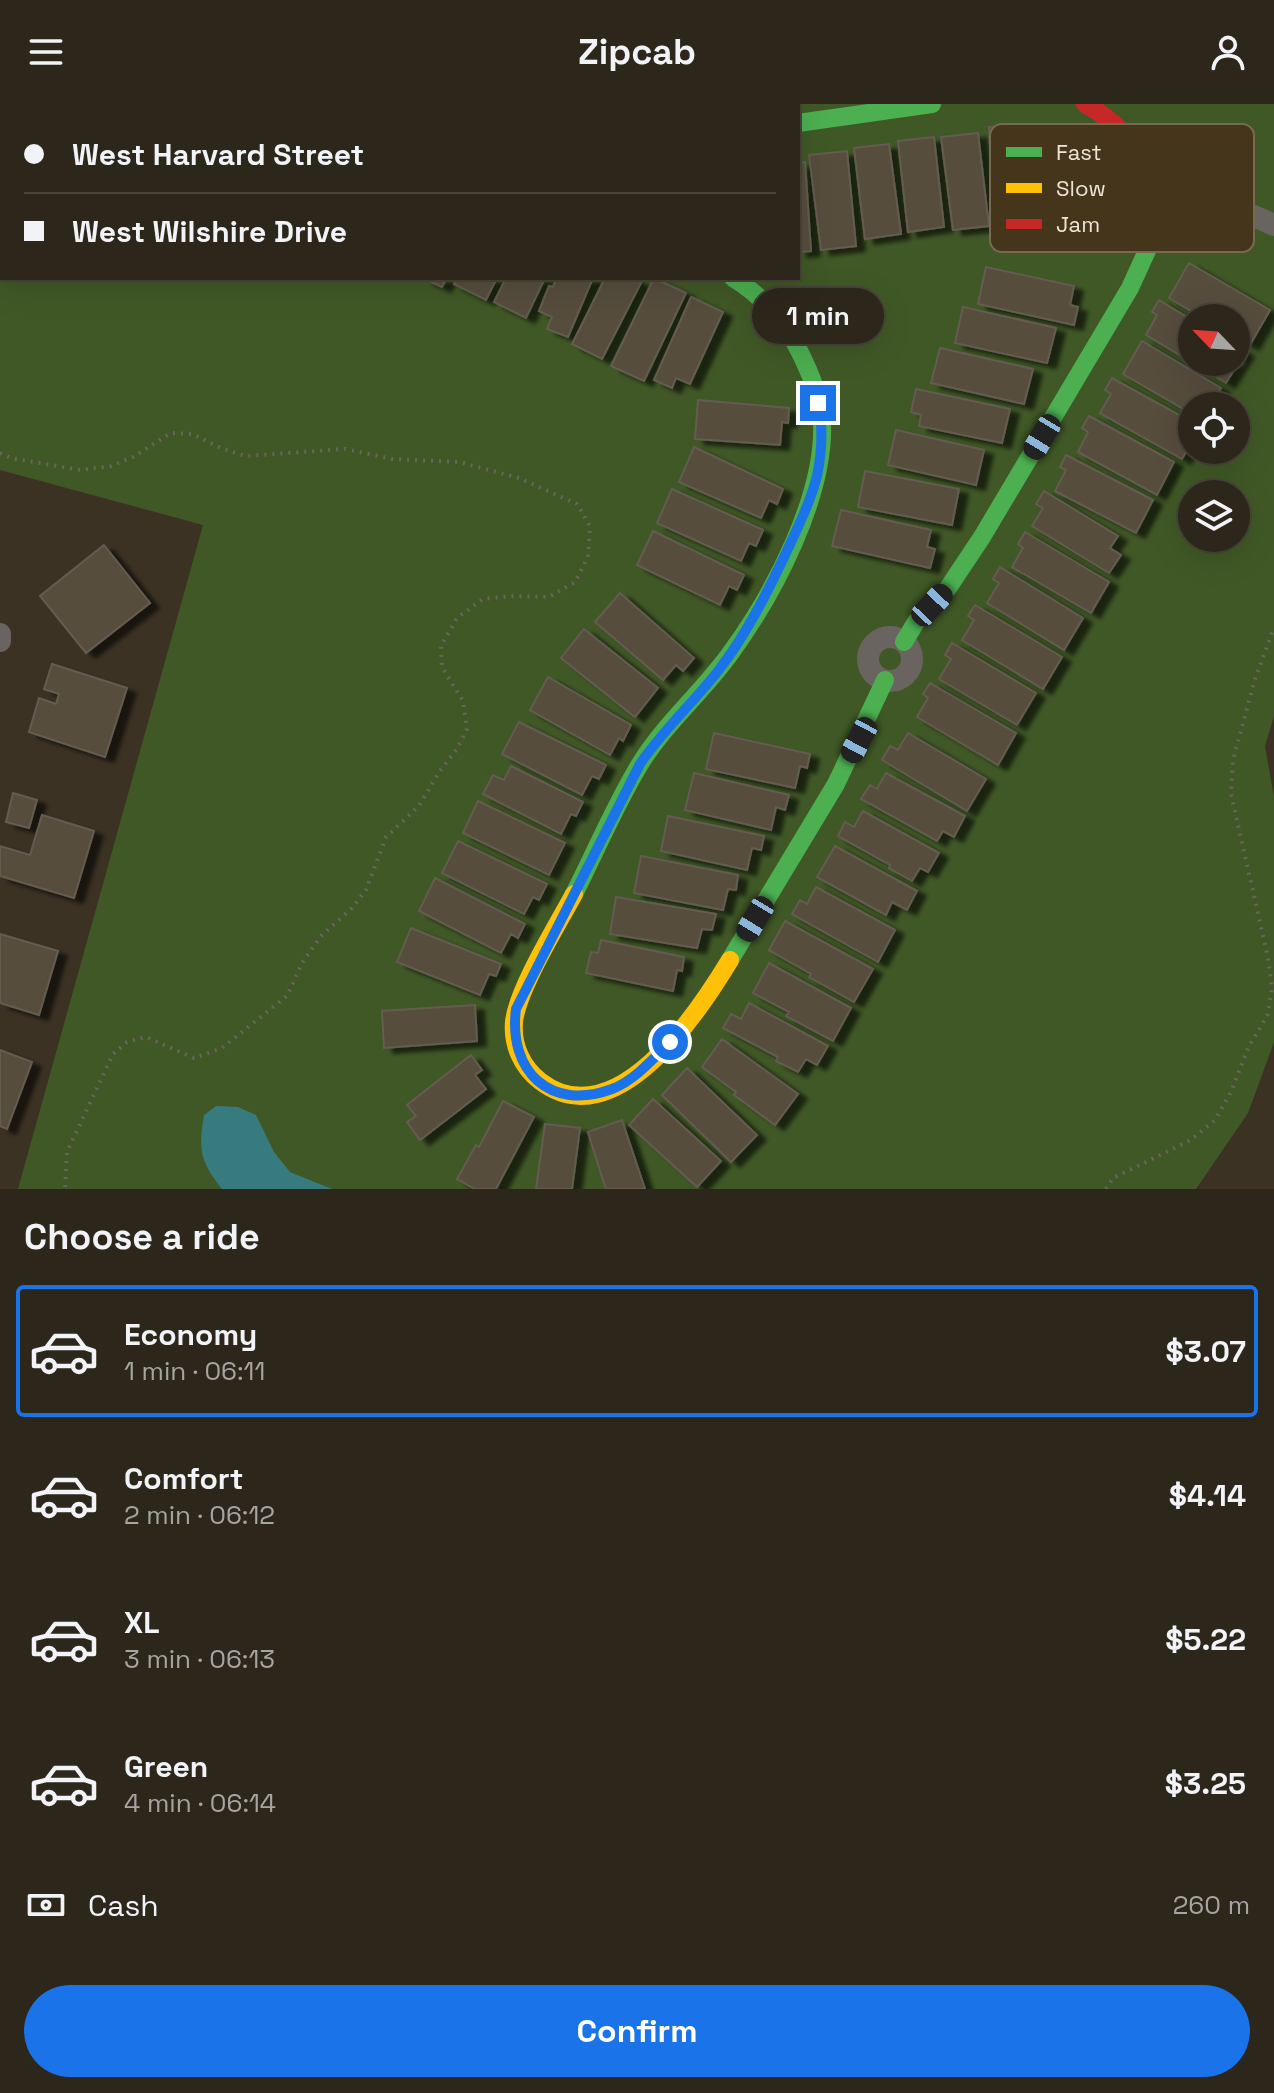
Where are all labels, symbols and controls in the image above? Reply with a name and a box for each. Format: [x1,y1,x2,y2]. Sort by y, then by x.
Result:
text: Zipcab [578,29,696,75]
icon: menu [24,30,68,74]
icon: person [1206,30,1250,74]
legend [990,124,1254,252]
text: West Harvard Street [72,135,364,174]
text: Fast [1056,138,1102,166]
text: Slow [1056,174,1106,202]
text: Jam [1056,210,1100,238]
text: West Wilshire Drive [72,212,347,251]
callout: 1 min [752,287,884,343]
text: 1 min [786,299,850,333]
north arrow [1178,304,1250,376]
map controls [1178,304,1250,552]
route end [800,385,836,421]
button: locate [1178,392,1250,464]
car [1019,410,1065,464]
button: layers [1178,480,1250,552]
car [907,579,957,631]
car [837,713,881,767]
car [732,892,778,946]
route start [652,1024,688,1060]
text: Choose a ride [24,1214,260,1260]
icon: car [28,1315,100,1387]
text: Economy [124,1315,257,1354]
text: $3.07 [1166,1332,1246,1371]
text: 1 min · 06:11 [124,1354,265,1388]
icon: car [28,1459,100,1531]
text: Comfort [124,1459,243,1498]
text: $4.14 [1169,1476,1246,1515]
text: 2 min · 06:12 [124,1498,275,1532]
icon: car [28,1603,100,1675]
text: XL [124,1603,160,1642]
text: $5.22 [1165,1620,1246,1659]
text: 3 min · 06:13 [124,1642,275,1676]
icon: car [28,1747,100,1819]
text: Green [124,1747,208,1786]
text: $3.25 [1165,1764,1246,1803]
text: 4 min · 06:14 [124,1786,276,1820]
icon: cash [24,1883,68,1927]
text: Cash [88,1886,159,1925]
text: 260 m [1173,1888,1250,1922]
button: Confirm [24,1985,1250,2077]

